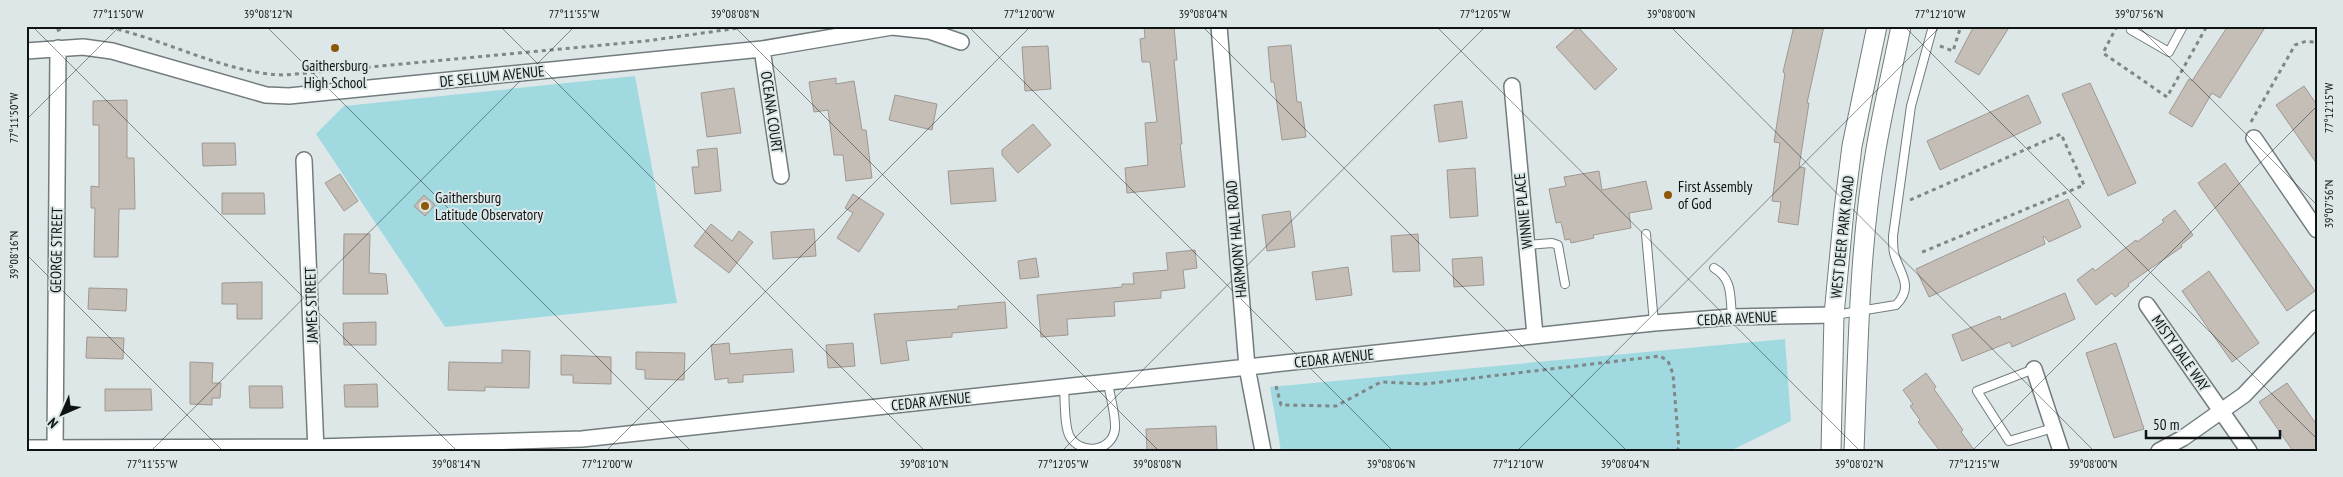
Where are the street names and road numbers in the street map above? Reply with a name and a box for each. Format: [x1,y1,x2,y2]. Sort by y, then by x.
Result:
street label: DE SELLUM AVENUE [439,61,545,91]
street label: OCEANA COURT [757,70,787,154]
street label: WINNIE PLACE [1510,172,1536,250]
street label: WEST DEER PARK ROAD [1826,174,1858,299]
street label: HARMONY HALL ROAD [1221,179,1251,299]
street label: GEORGE STREET [46,207,66,293]
street label: JAMES STREET [300,266,322,344]
street label: CEDAR AVENUE [1696,306,1778,330]
street label: MISTY DALE WAY [2148,311,2214,395]
street label: CEDAR AVENUE [1293,344,1375,372]
street label: CEDAR AVENUE [890,387,972,415]

